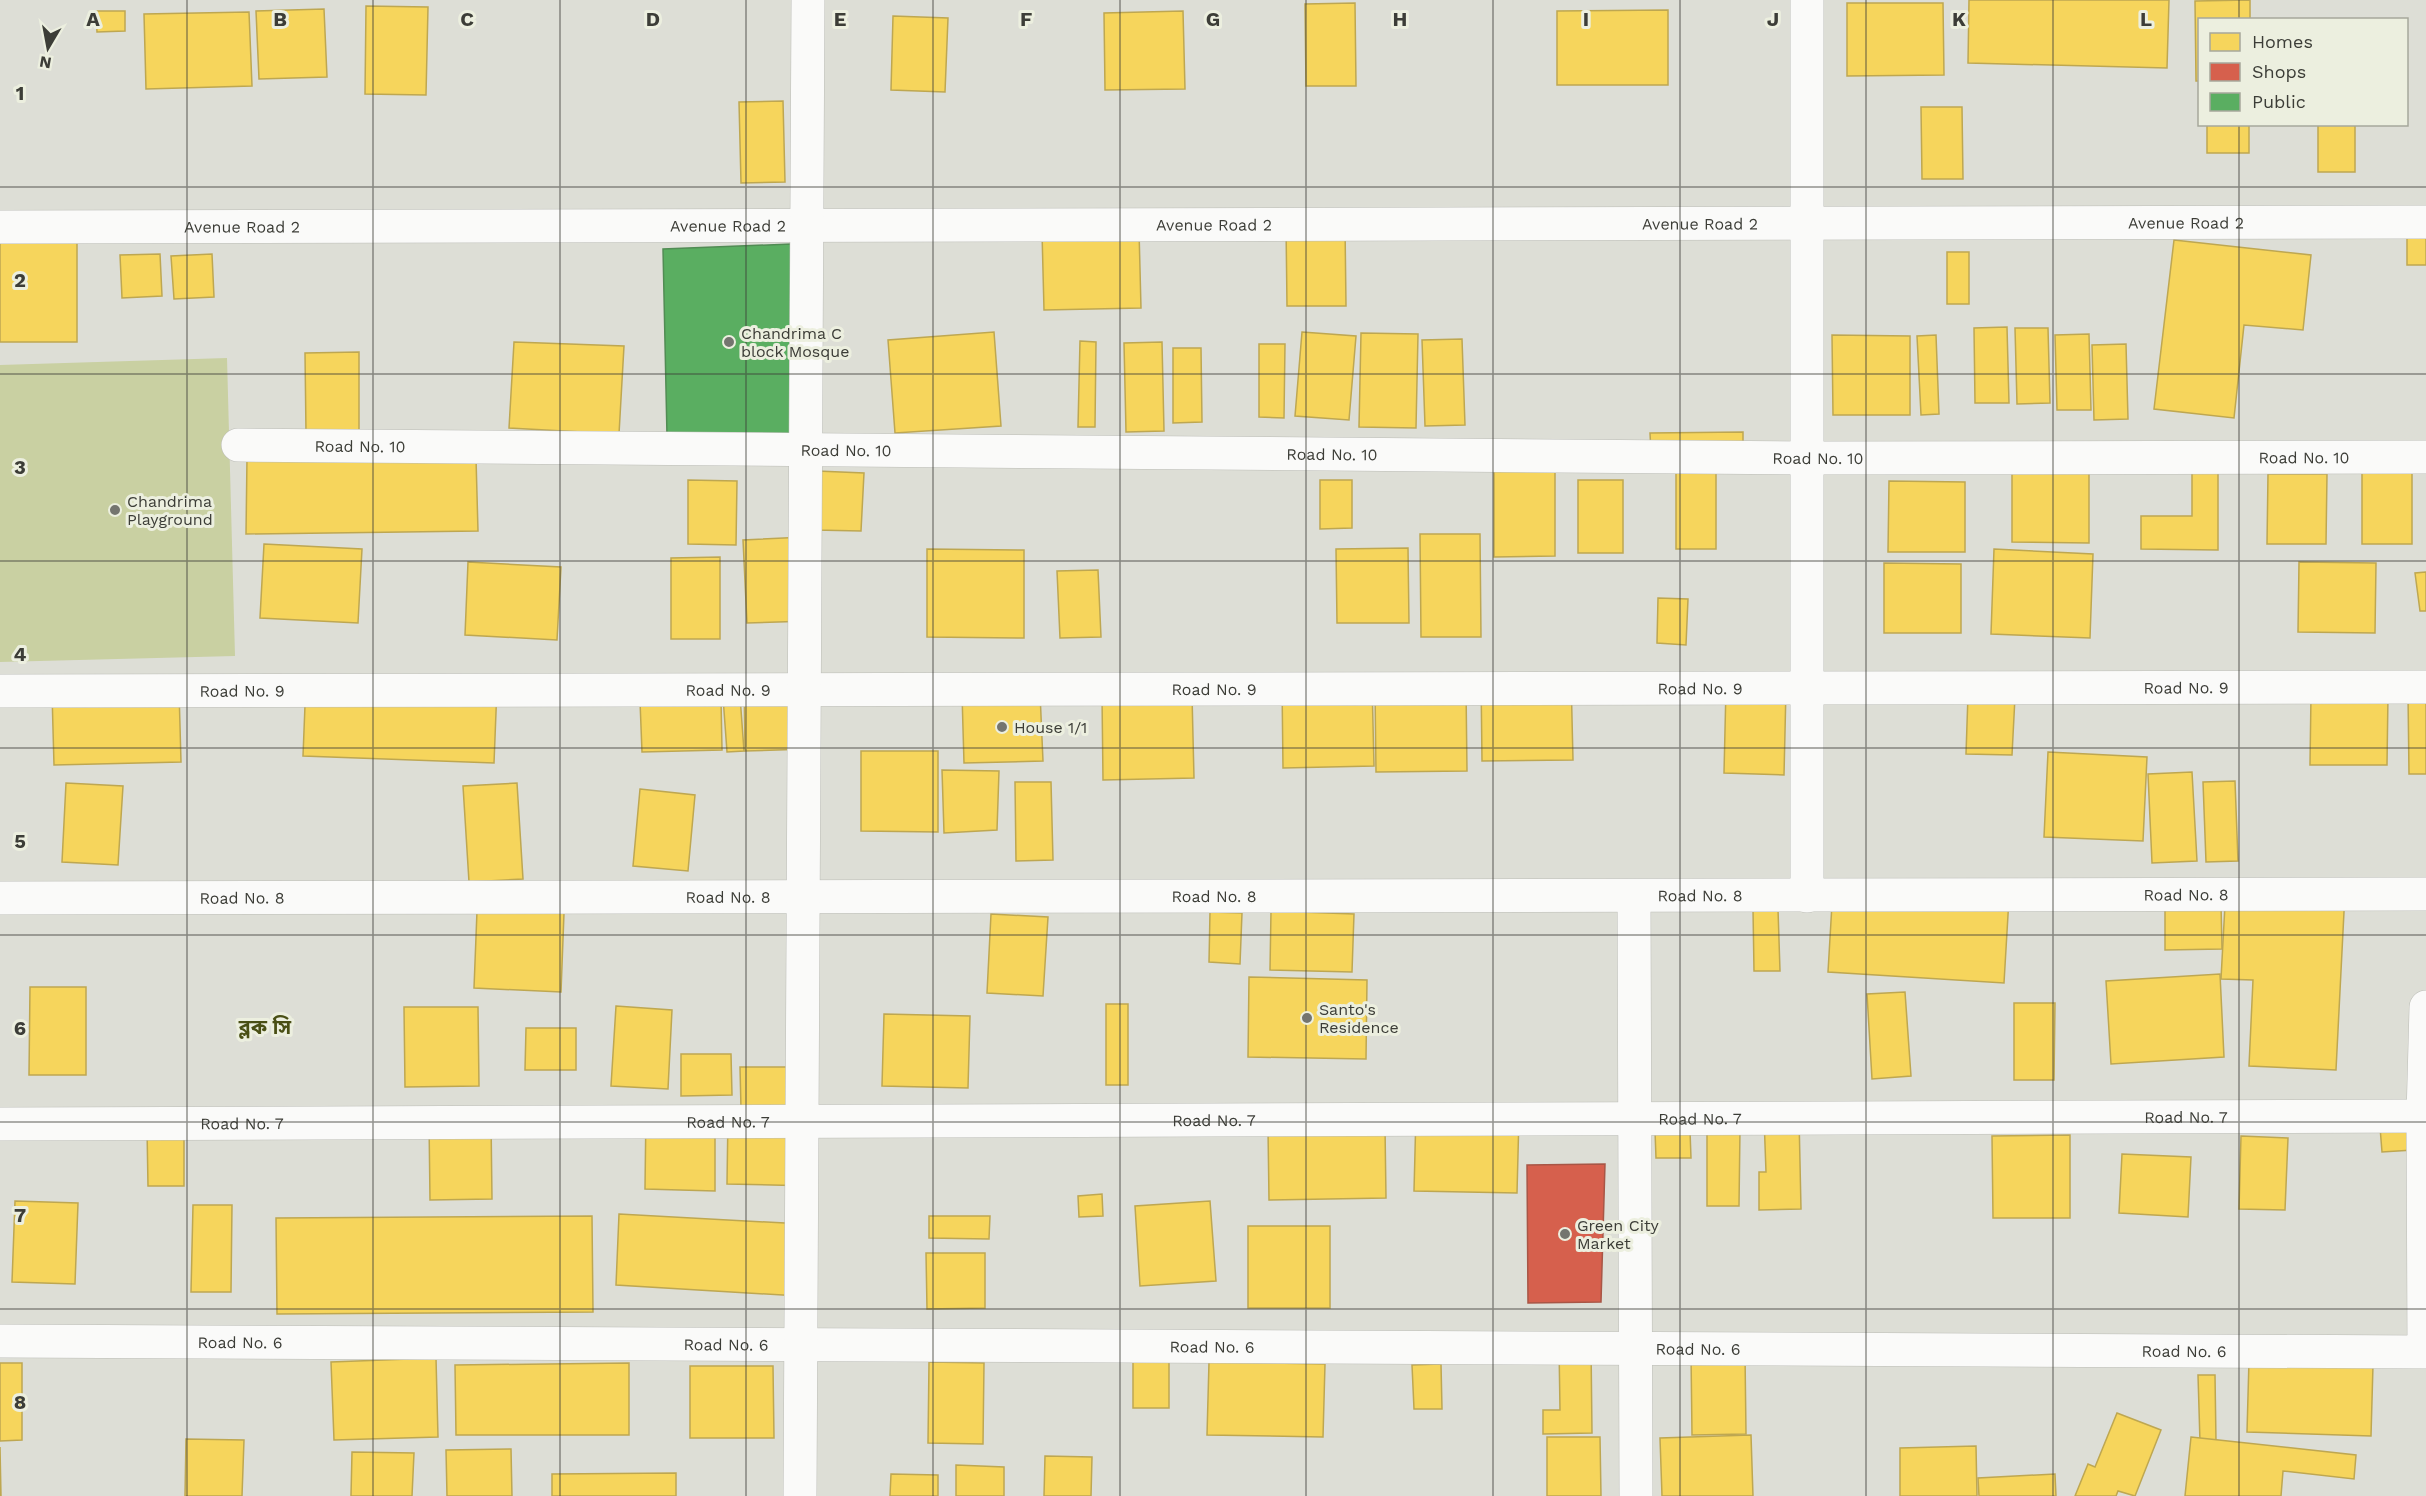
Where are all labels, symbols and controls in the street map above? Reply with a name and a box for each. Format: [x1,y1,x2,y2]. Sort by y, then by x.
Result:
text: A [86,7,100,31]
text: B [273,7,287,31]
text: C [460,7,474,31]
text: D [646,7,660,31]
text: E [834,7,846,31]
text: F [1020,7,1032,31]
text: G [1206,7,1220,31]
text: H [1393,7,1407,31]
text: I [1583,7,1589,31]
text: J [1767,7,1779,31]
text: K [1952,7,1966,31]
text: L [2140,7,2152,31]
north arrow [18,18,78,78]
legend [2198,18,2408,126]
text: Homes [2252,31,2313,52]
text: N [38,52,53,73]
text: Shops [2252,61,2306,82]
text: 1 [16,81,24,105]
text: Public [2252,91,2306,112]
street label: Avenue Road 2 [2128,213,2244,232]
street label: Avenue Road 2 [1642,214,1758,233]
street label: Avenue Road 2 [1156,215,1272,234]
street label: Avenue Road 2 [670,216,786,235]
street label: Avenue Road 2 [184,217,300,236]
text: 2 [14,268,26,292]
place label: Chandrima C block Mosque [741,324,849,361]
marker: Chandrima C block Mosque [722,335,736,349]
street label: Road No. 10 [314,436,406,456]
street label: Road No. 10 [800,440,892,460]
street label: Road No. 10 [1286,444,1378,464]
street label: Road No. 10 [1772,448,1864,468]
street label: Road No. 10 [2258,448,2349,467]
text: 3 [14,455,26,479]
place label: Chandrima Playground [127,492,213,529]
marker: Chandrima Playground [108,503,122,517]
text: 4 [14,642,27,666]
street label: Road No. 9 [2143,678,2229,697]
street label: Road No. 9 [1171,679,1257,699]
street label: Road No. 9 [1657,679,1743,698]
street label: Road No. 9 [685,680,771,699]
street label: Road No. 9 [199,681,285,700]
place label: House 1/1 [1014,718,1087,737]
marker: House 1/1 [995,720,1009,734]
text: 5 [14,829,26,853]
street label: Road No. 8 [2143,885,2229,904]
street label: Road No. 8 [1171,886,1257,906]
street label: Road No. 8 [1657,886,1743,905]
street label: Road No. 8 [685,887,771,906]
street label: Road No. 8 [199,888,285,907]
place label: Santo's Residence [1319,1000,1399,1037]
marker: Santo's Residence [1300,1011,1314,1025]
district label: ব্লক সি [238,1015,292,1039]
text: 6 [14,1016,26,1040]
street label: Road No. 7 [2144,1107,2228,1126]
street label: Road No. 7 [1658,1109,1742,1128]
street label: Road No. 7 [1172,1110,1256,1130]
street label: Road No. 7 [686,1112,770,1131]
street label: Road No. 7 [200,1114,284,1133]
text: 7 [14,1203,26,1227]
place label: Green City Market [1577,1216,1660,1253]
marker: Green City Market [1558,1227,1572,1241]
street label: Road No. 6 [197,1332,283,1352]
street label: Road No. 6 [683,1335,769,1354]
street label: Road No. 6 [1169,1337,1254,1356]
street label: Road No. 6 [1655,1339,1740,1358]
street label: Road No. 6 [2141,1341,2226,1361]
text: 8 [14,1390,26,1414]

